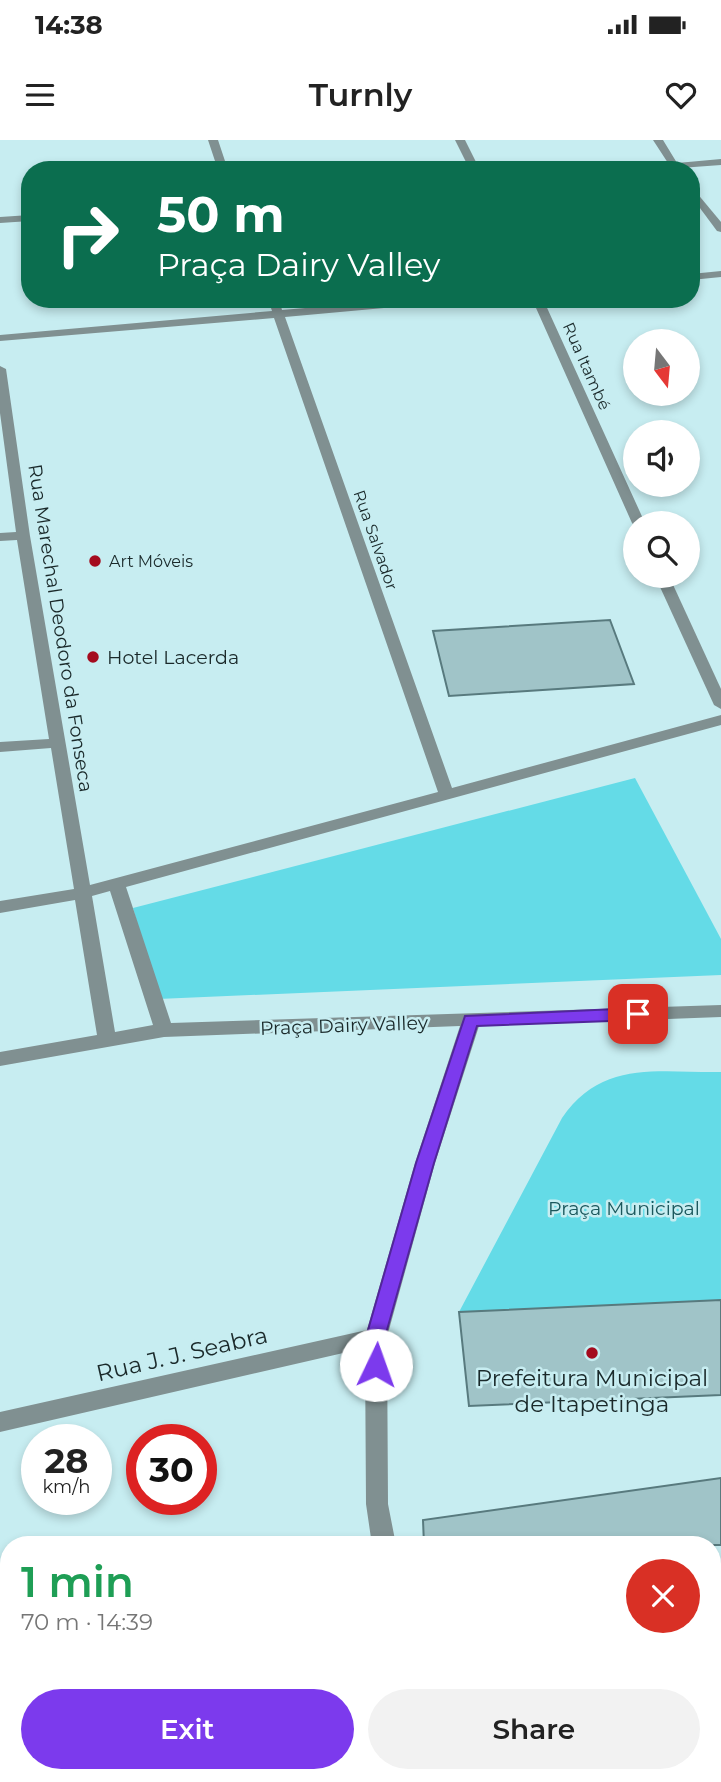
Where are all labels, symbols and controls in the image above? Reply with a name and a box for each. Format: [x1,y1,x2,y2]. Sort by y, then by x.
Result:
text: 14:38 [35,9,103,41]
text: Turnly [309,75,412,114]
icon: menu [21,76,59,114]
icon: heart [662,76,700,114]
text: 50 m [157,185,285,244]
icon: right [42,189,133,280]
text: Praça Dairy Valley [157,245,440,284]
street label: Rua Itambé [559,319,614,413]
north arrow [623,329,700,406]
map controls [623,329,700,588]
button: sound [623,420,700,497]
street label: Rua Marechal Deodoro da Fonseca [23,462,98,794]
street label: Rua Salvador [350,488,402,593]
button: search [623,511,700,588]
place label: Art Móveis [109,552,193,571]
marker: Art Móveis [87,553,103,569]
place label: Hotel Lacerda [107,646,239,669]
marker: Hotel Lacerda [85,649,101,665]
pin [608,984,668,1044]
icon: arrive [619,995,657,1033]
street label: Praça Dairy Valley [260,1011,429,1040]
park label: Praça Municipal [548,1197,700,1220]
street label: Rua J. J. Seabra [94,1321,270,1387]
position arrow [339,1328,413,1402]
marker: Prefeitura Municipal de Itapetinga [584,1345,600,1361]
place label: Prefeitura Municipal de Itapetinga [476,1364,708,1418]
speed limit sign: 30 [126,1424,217,1515]
text: 28 [45,1439,88,1482]
text: km/h [42,1476,91,1498]
text: 1 min [21,1556,134,1608]
button: close [626,1559,700,1633]
text: 70 m · 14:39 [21,1608,153,1636]
button: Exit [21,1689,354,1769]
button: Share [368,1689,700,1769]

